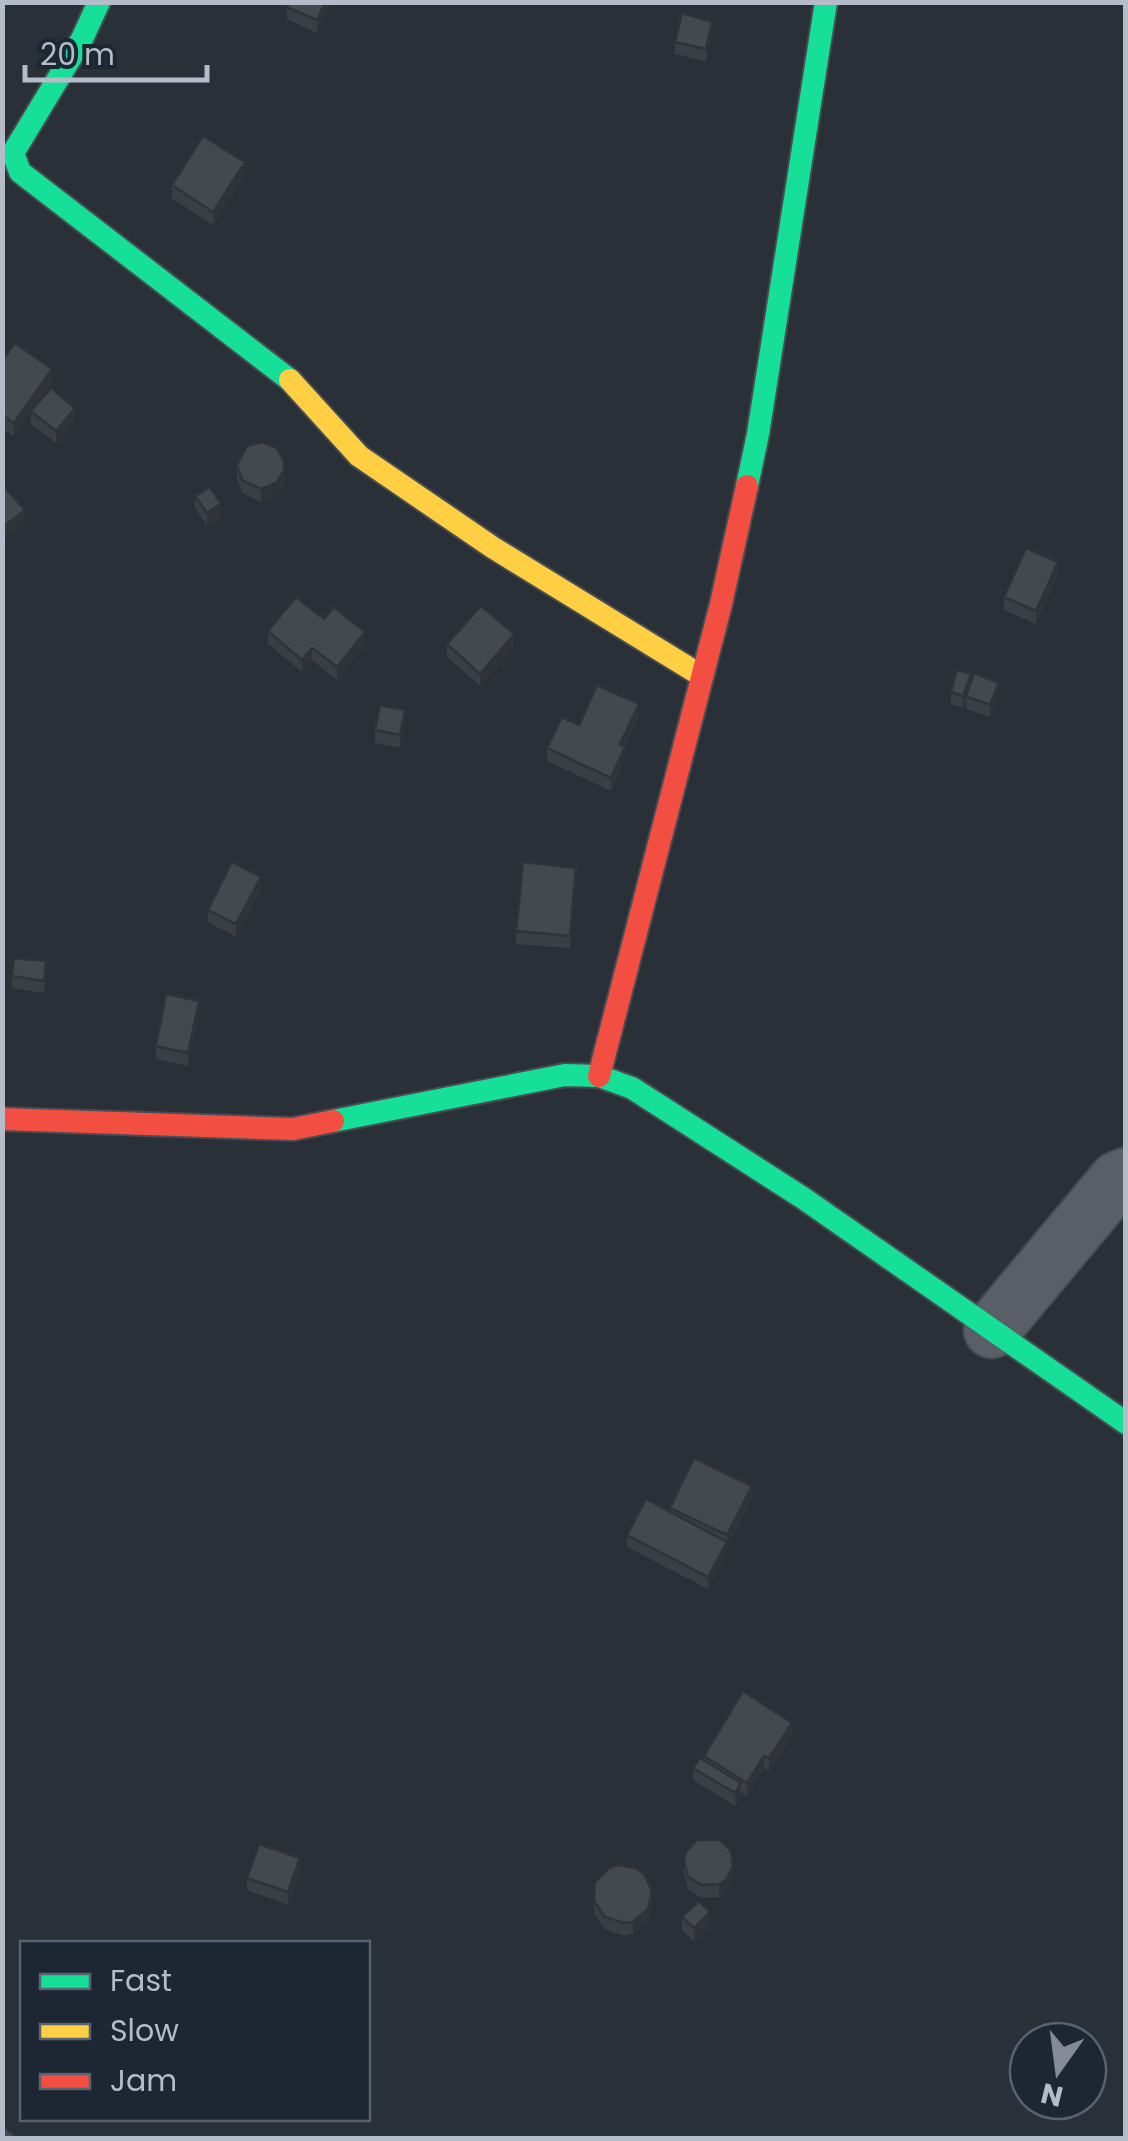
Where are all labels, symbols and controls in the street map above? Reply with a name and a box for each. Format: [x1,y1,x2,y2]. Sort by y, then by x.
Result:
scale bar [25,20,208,82]
text: 20 m [40,33,115,76]
legend [20,1941,370,2121]
text: Fast [110,1959,172,2002]
text: Slow [110,2009,179,2052]
north arrow [1008,2021,1108,2121]
text: Jam [110,2059,177,2102]
text: N [1037,2073,1067,2116]

